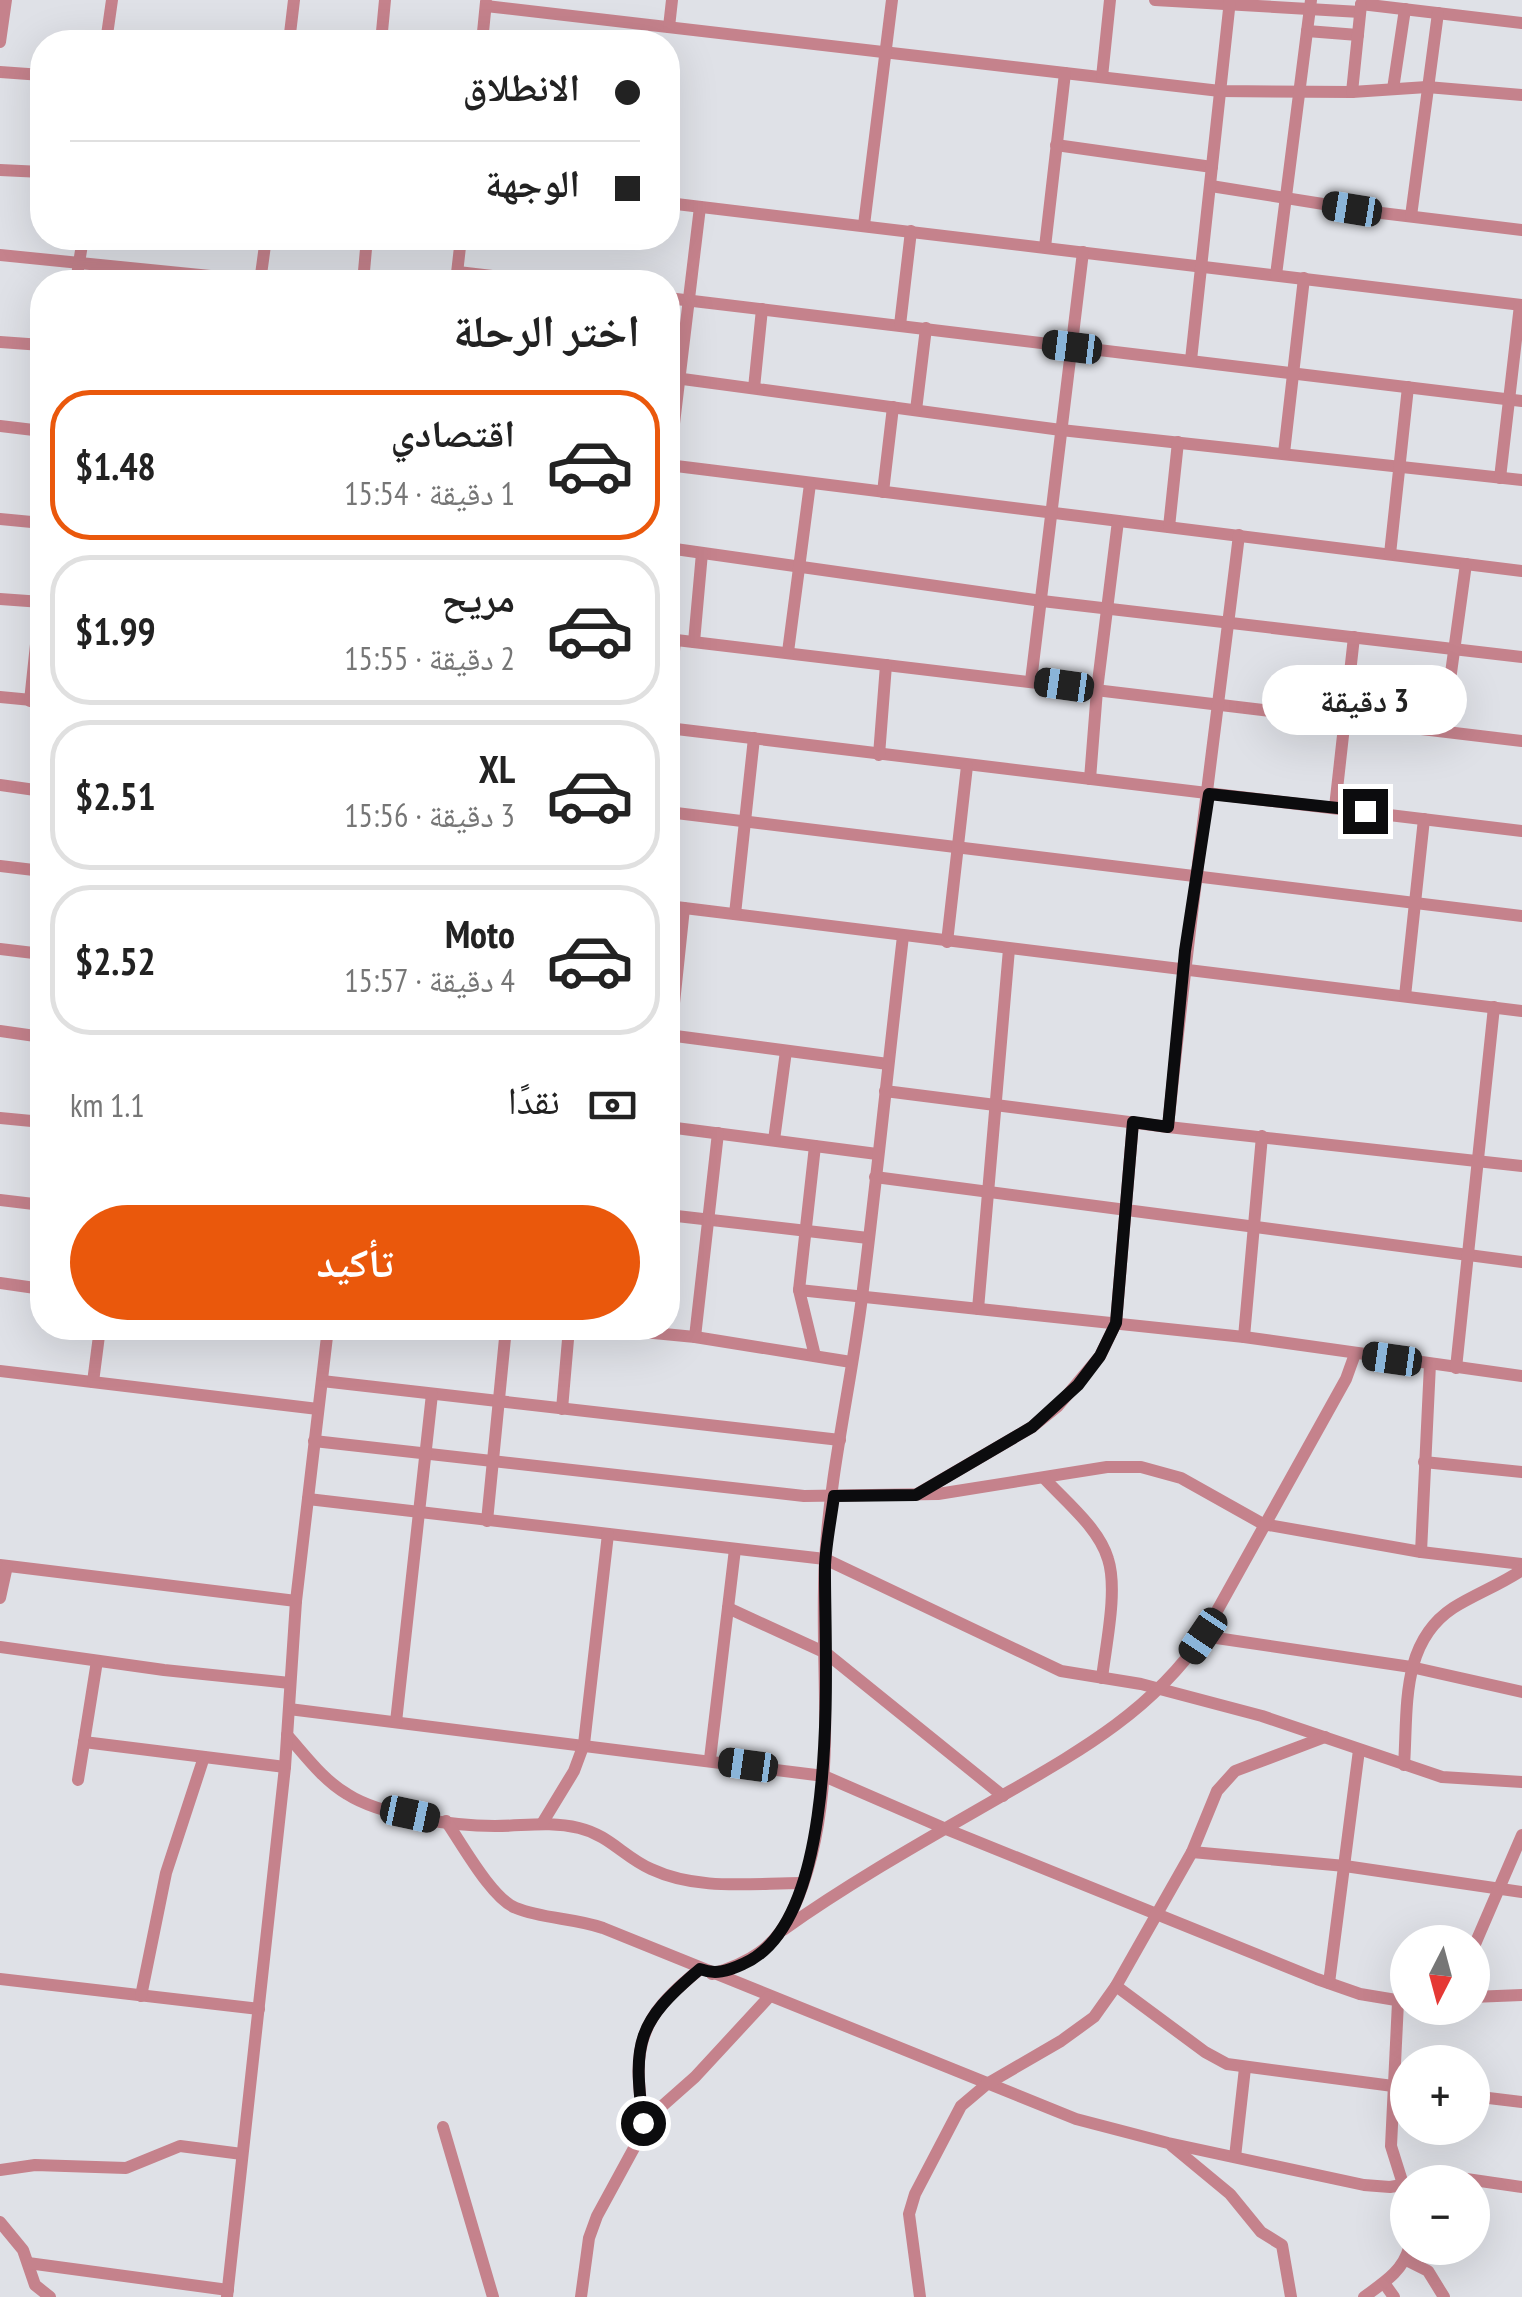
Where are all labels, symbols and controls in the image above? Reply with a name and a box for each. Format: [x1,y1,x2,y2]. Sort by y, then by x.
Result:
text: الانطلاق [462,62,580,111]
text: الوجهة [485,158,580,207]
car [1320,189,1384,229]
text: اختر الرحلة [453,301,640,359]
car [1040,328,1104,366]
text: اقتصادي [391,408,515,457]
icon: car [545,420,635,510]
text: $1.48 [75,441,156,490]
text: 1 دقيقة · 15:54 [344,472,515,514]
text: مريح [441,573,515,622]
icon: car [545,585,635,675]
text: $1.99 [75,606,156,655]
text: 2 دقيقة · 15:55 [344,637,515,679]
car [1032,666,1096,704]
callout: 3 دقيقة [1262,666,1468,736]
text: 3 دقيقة [1320,679,1409,721]
text: XL [479,744,515,793]
icon: car [545,750,635,840]
text: $2.51 [75,771,156,820]
route end [1343,789,1388,834]
text: 3 دقيقة · 15:56 [344,794,515,836]
text: Moto [445,909,515,958]
icon: car [545,915,635,1005]
text: $2.52 [75,936,156,985]
text: 4 دقيقة · 15:57 [344,959,515,1001]
text: نقدًا [508,1075,560,1124]
icon: cash [585,1078,640,1133]
text: 1.1 km [70,1084,145,1126]
button: تأكيد [70,1205,640,1320]
car [1360,1340,1424,1378]
car [1174,1603,1232,1669]
car [716,1746,780,1784]
car [378,1793,442,1835]
north arrow [1390,1925,1490,2025]
map controls [1390,1925,1490,2265]
button: + [1390,2045,1490,2145]
route start [621,2101,666,2146]
button: − [1390,2165,1490,2265]

